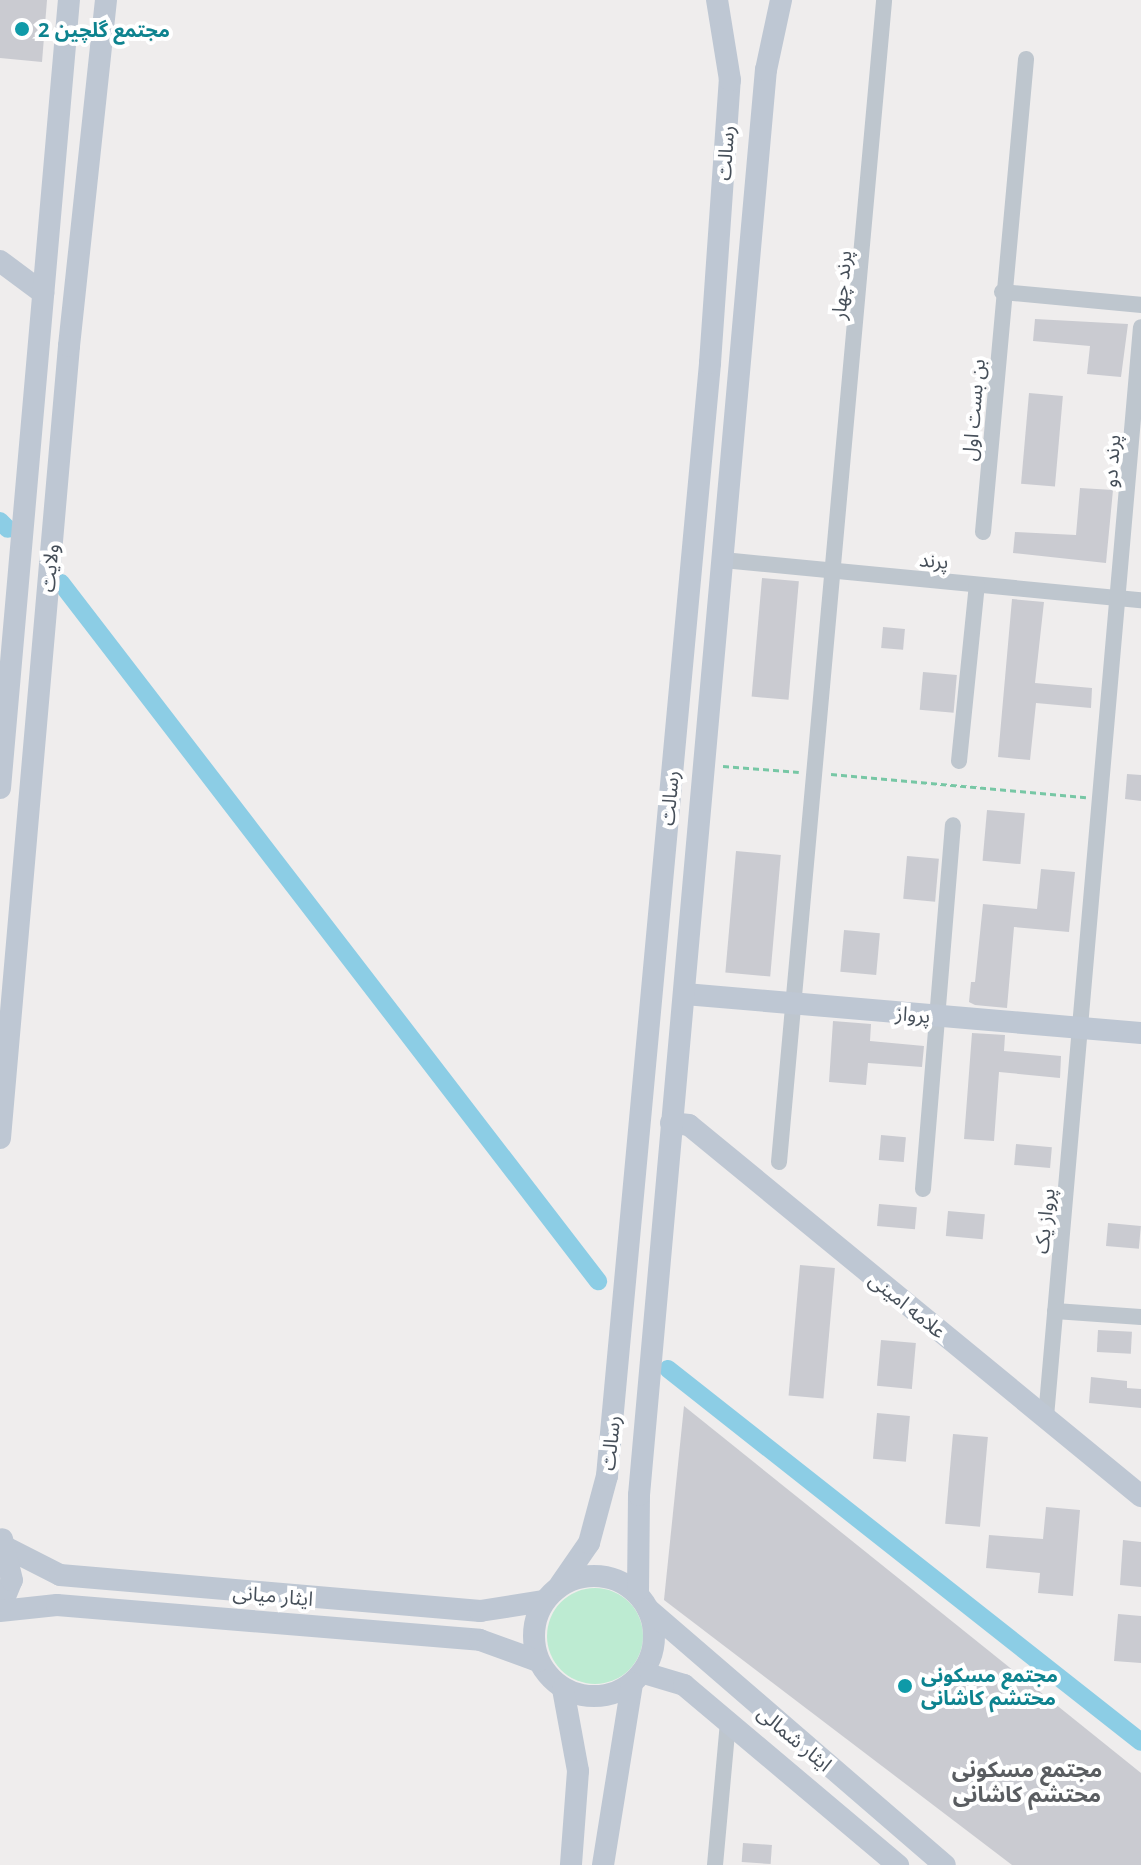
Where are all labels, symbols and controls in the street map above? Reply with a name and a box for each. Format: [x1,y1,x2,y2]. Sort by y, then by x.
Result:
place label: مجتمع گلچین 2 [38,17,170,41]
marker: مجتمع گلچین 2 [13,20,31,38]
street label: رسالت [711,125,739,181]
street label: پرند چهار [826,249,856,321]
street label: بن بست اول [957,358,989,462]
street label: پرند دو [1097,434,1125,488]
street label: ولایت [35,543,63,593]
street label: پرند [918,547,950,573]
street label: رسالت [655,769,683,827]
street label: پرواز [895,1001,931,1027]
street label: پرواز یک [1029,1187,1059,1255]
street label: علامه امینی [865,1267,951,1343]
street label: رسالت [595,1414,625,1472]
street label: ایثار میانی [232,1580,314,1610]
place label: مجتمع مسکونی محتشم کاشانی [921,1662,1058,1709]
marker: مجتمع مسکونی محتشم کاشانی [896,1677,914,1695]
street label: ایثار شمالی [753,1700,837,1776]
district label: مجتمع مسکونی محتشم کاشانی [952,1755,1102,1806]

